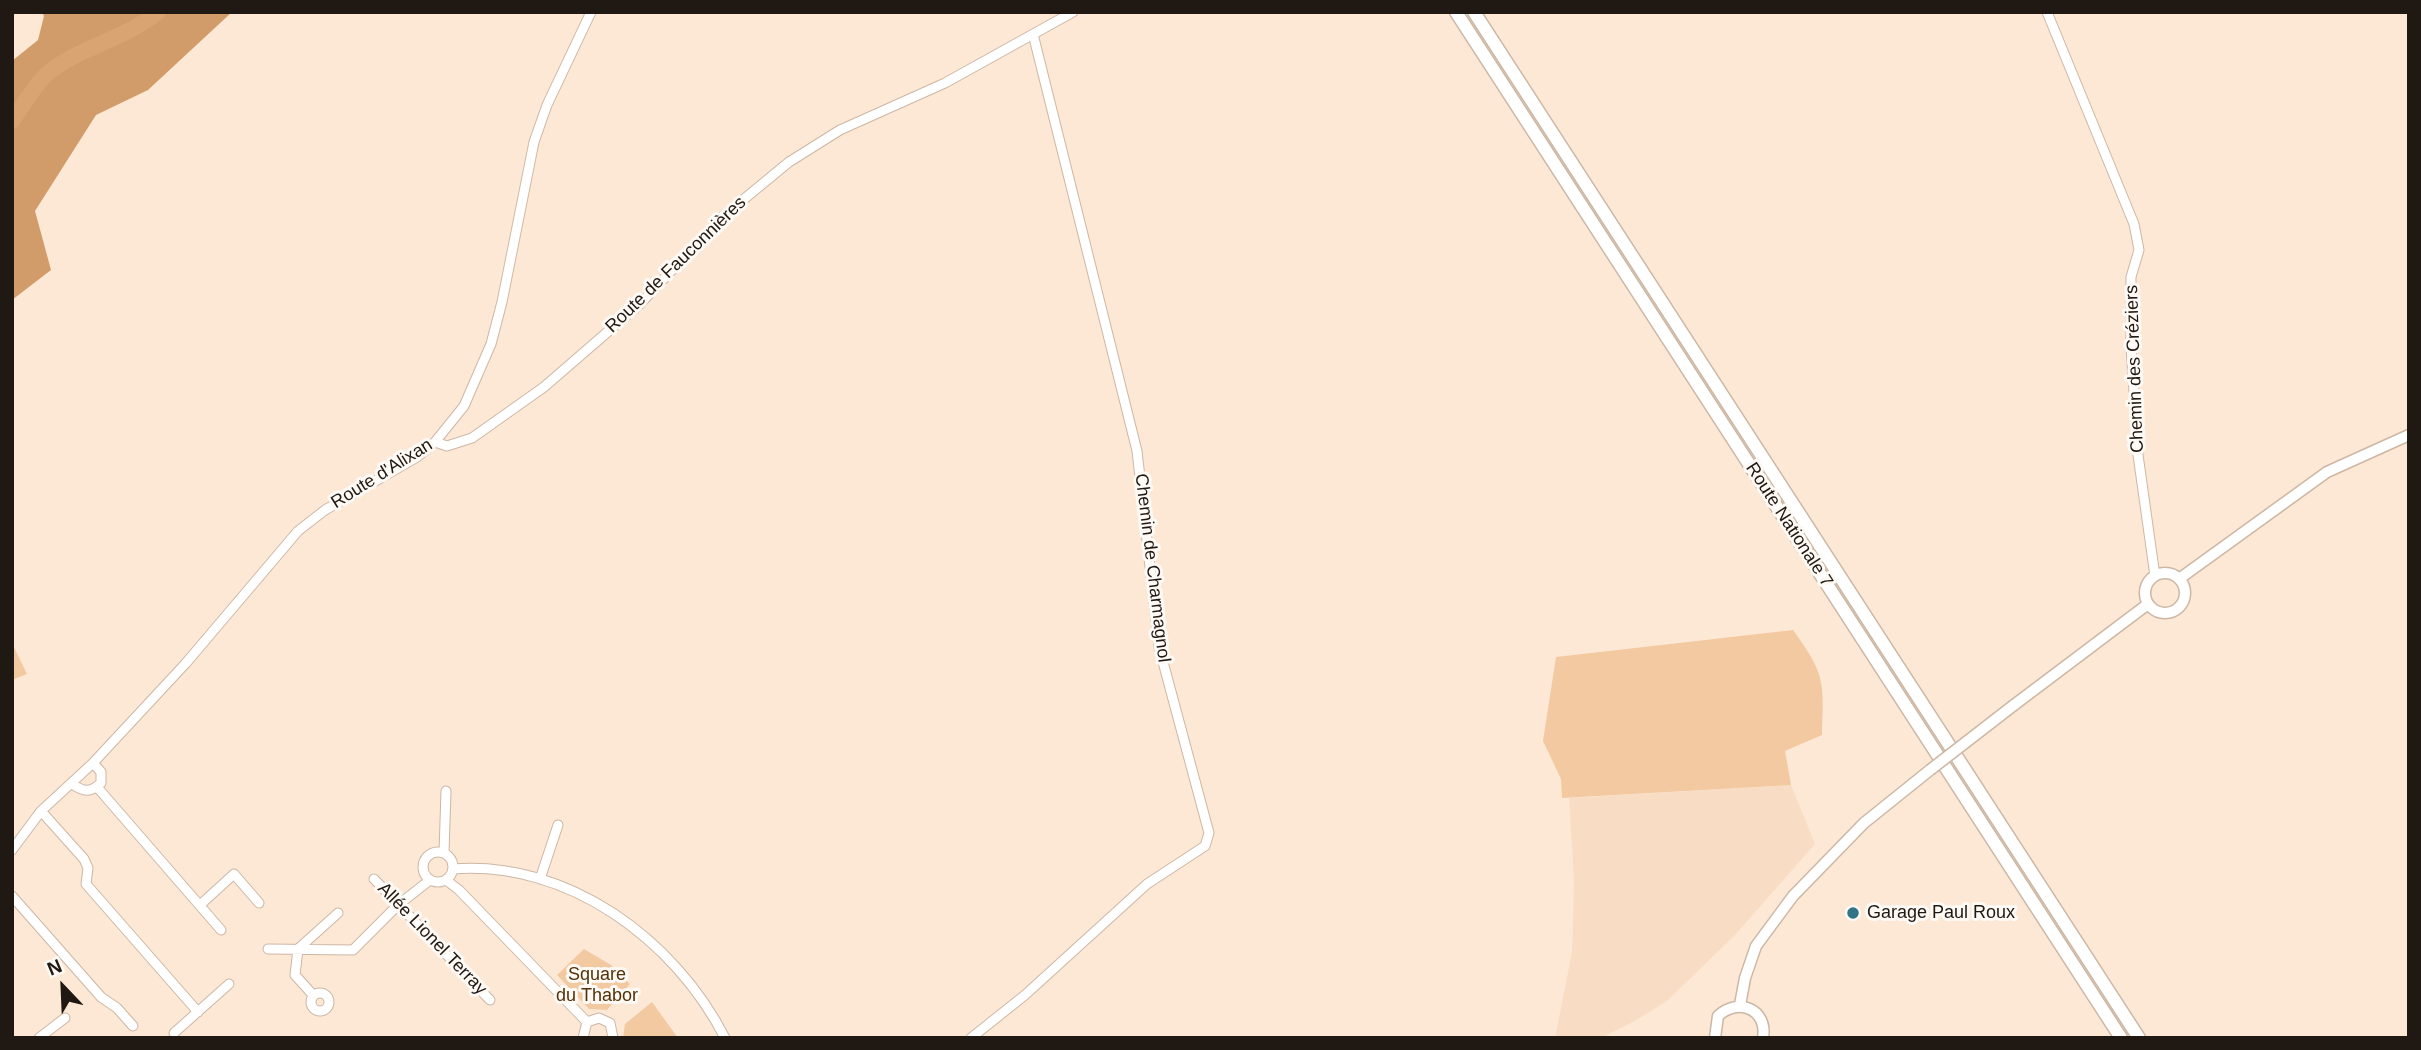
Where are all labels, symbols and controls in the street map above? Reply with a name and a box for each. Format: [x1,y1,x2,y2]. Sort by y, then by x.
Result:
street label: Route de Fauconnières [601,192,751,338]
street label: Chemin des Créziers [2121,285,2149,453]
street label: Route d'Alixan [327,434,437,514]
street label: Route Nationale 7 [1741,459,1837,591]
street label: Chemin de Charmagnol [1130,472,1174,664]
street label: Allée Lionel Terray [373,878,491,1000]
place label: Garage Paul Roux [1867,902,2015,924]
marker: Garage Paul Roux [1845,905,1861,921]
north arrow [28,952,98,1022]
text: N [44,955,65,980]
park label: Square du Thabor [556,964,638,1006]

